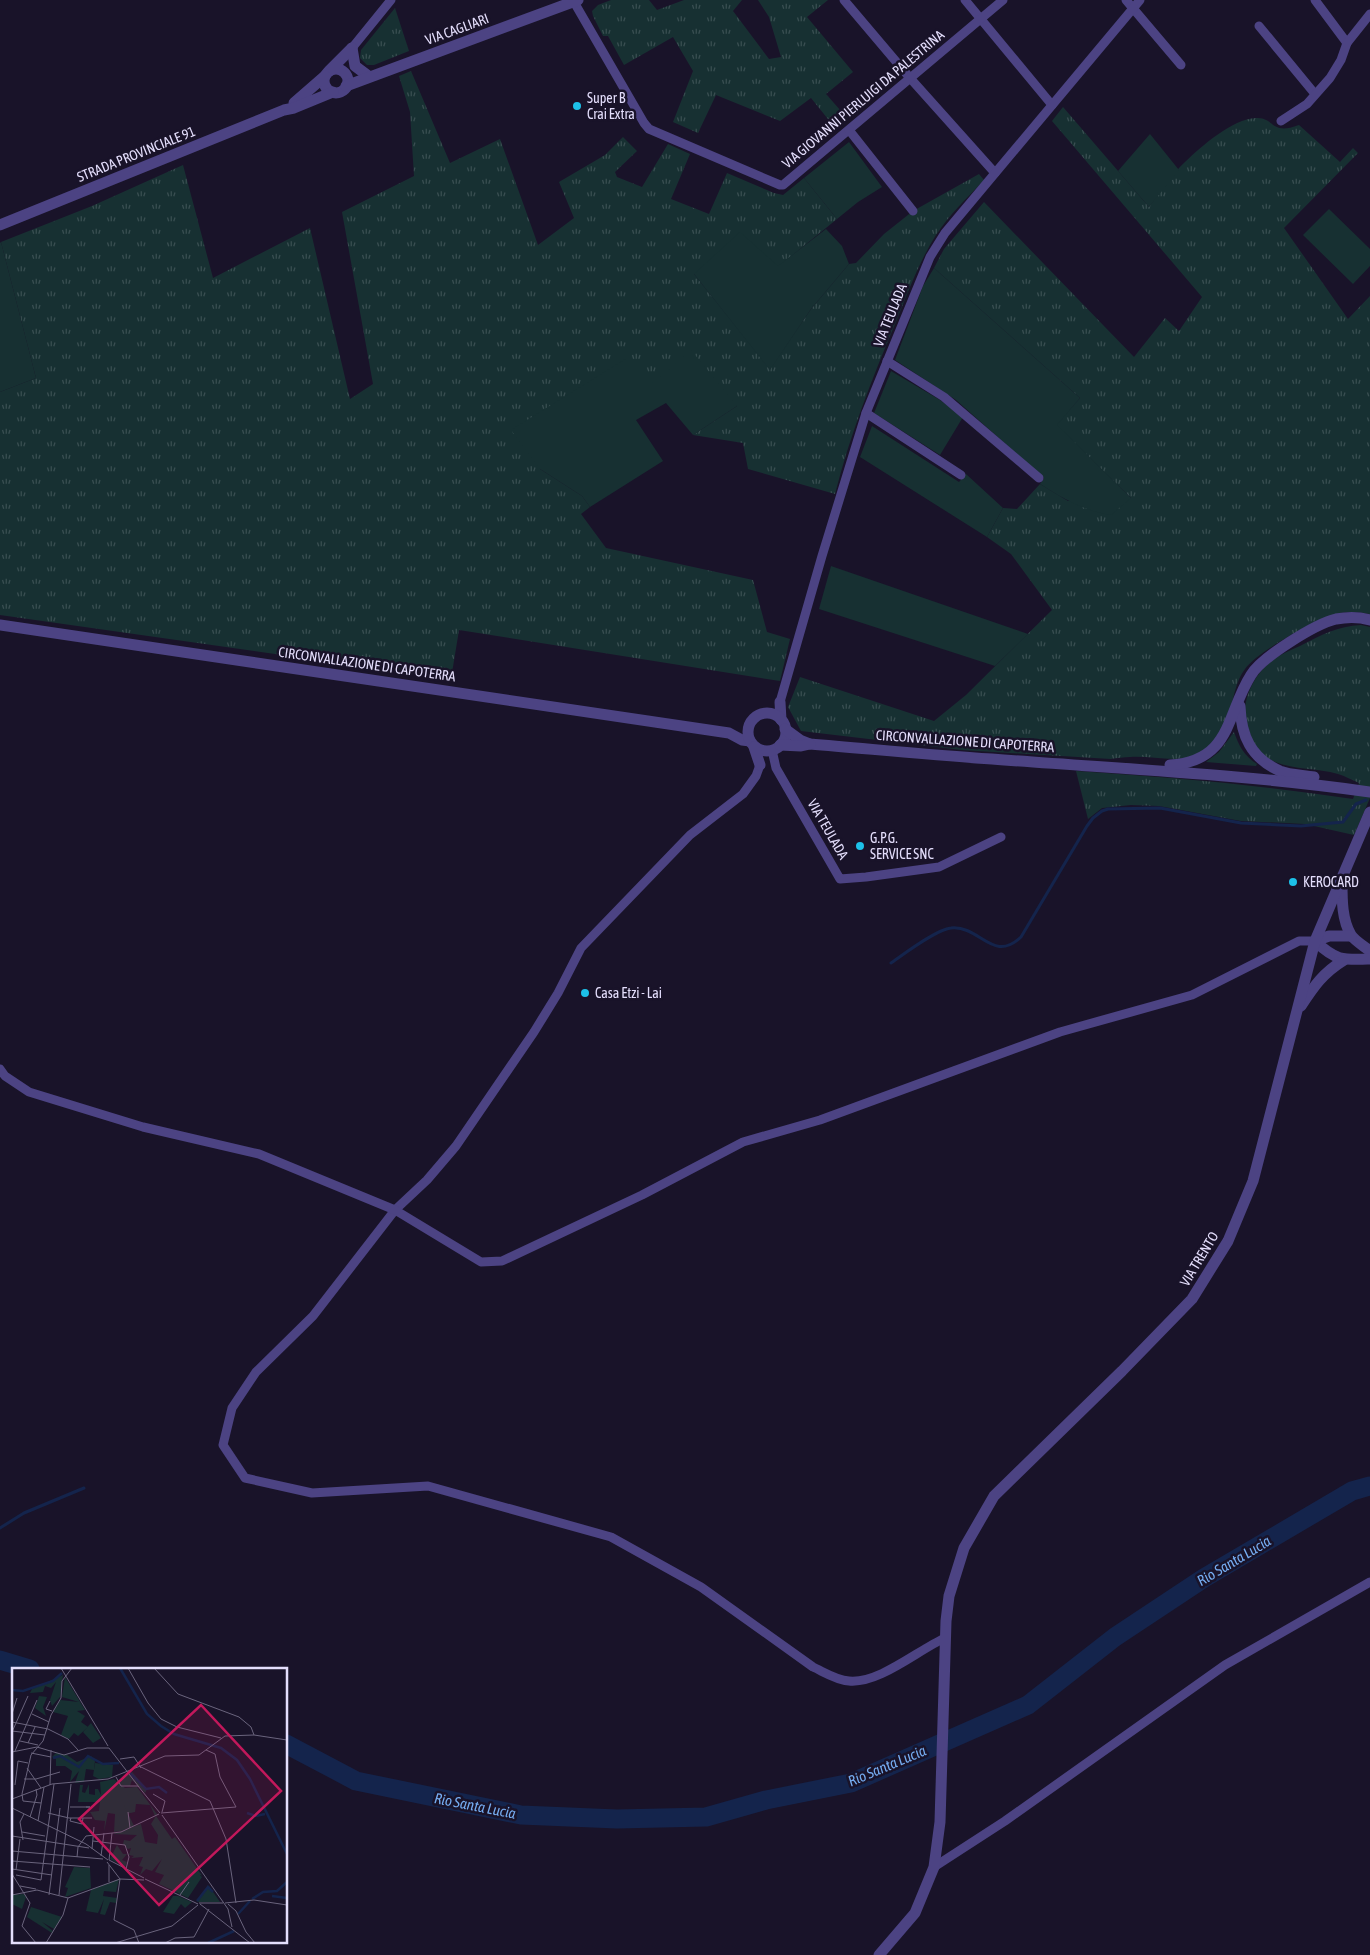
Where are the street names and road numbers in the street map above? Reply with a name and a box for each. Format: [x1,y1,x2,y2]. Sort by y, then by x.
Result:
street label: VIA CAGLIARI [423,10,491,48]
street label: VIA GIOVANNI PIERLUIGI DA PALESTRINA [779,27,947,171]
street label: STRADA PROVINCIALE 91 [75,123,197,185]
street label: VIA TEULADA [870,281,910,349]
street label: CIRCONVALLAZIONE DI CAPOTERRA [277,644,457,684]
street label: CIRCONVALLAZIONE DI CAPOTERRA [875,727,1055,755]
street label: VIA TEULADA [804,796,852,862]
street label: VIA TRENTO [1177,1229,1221,1289]

